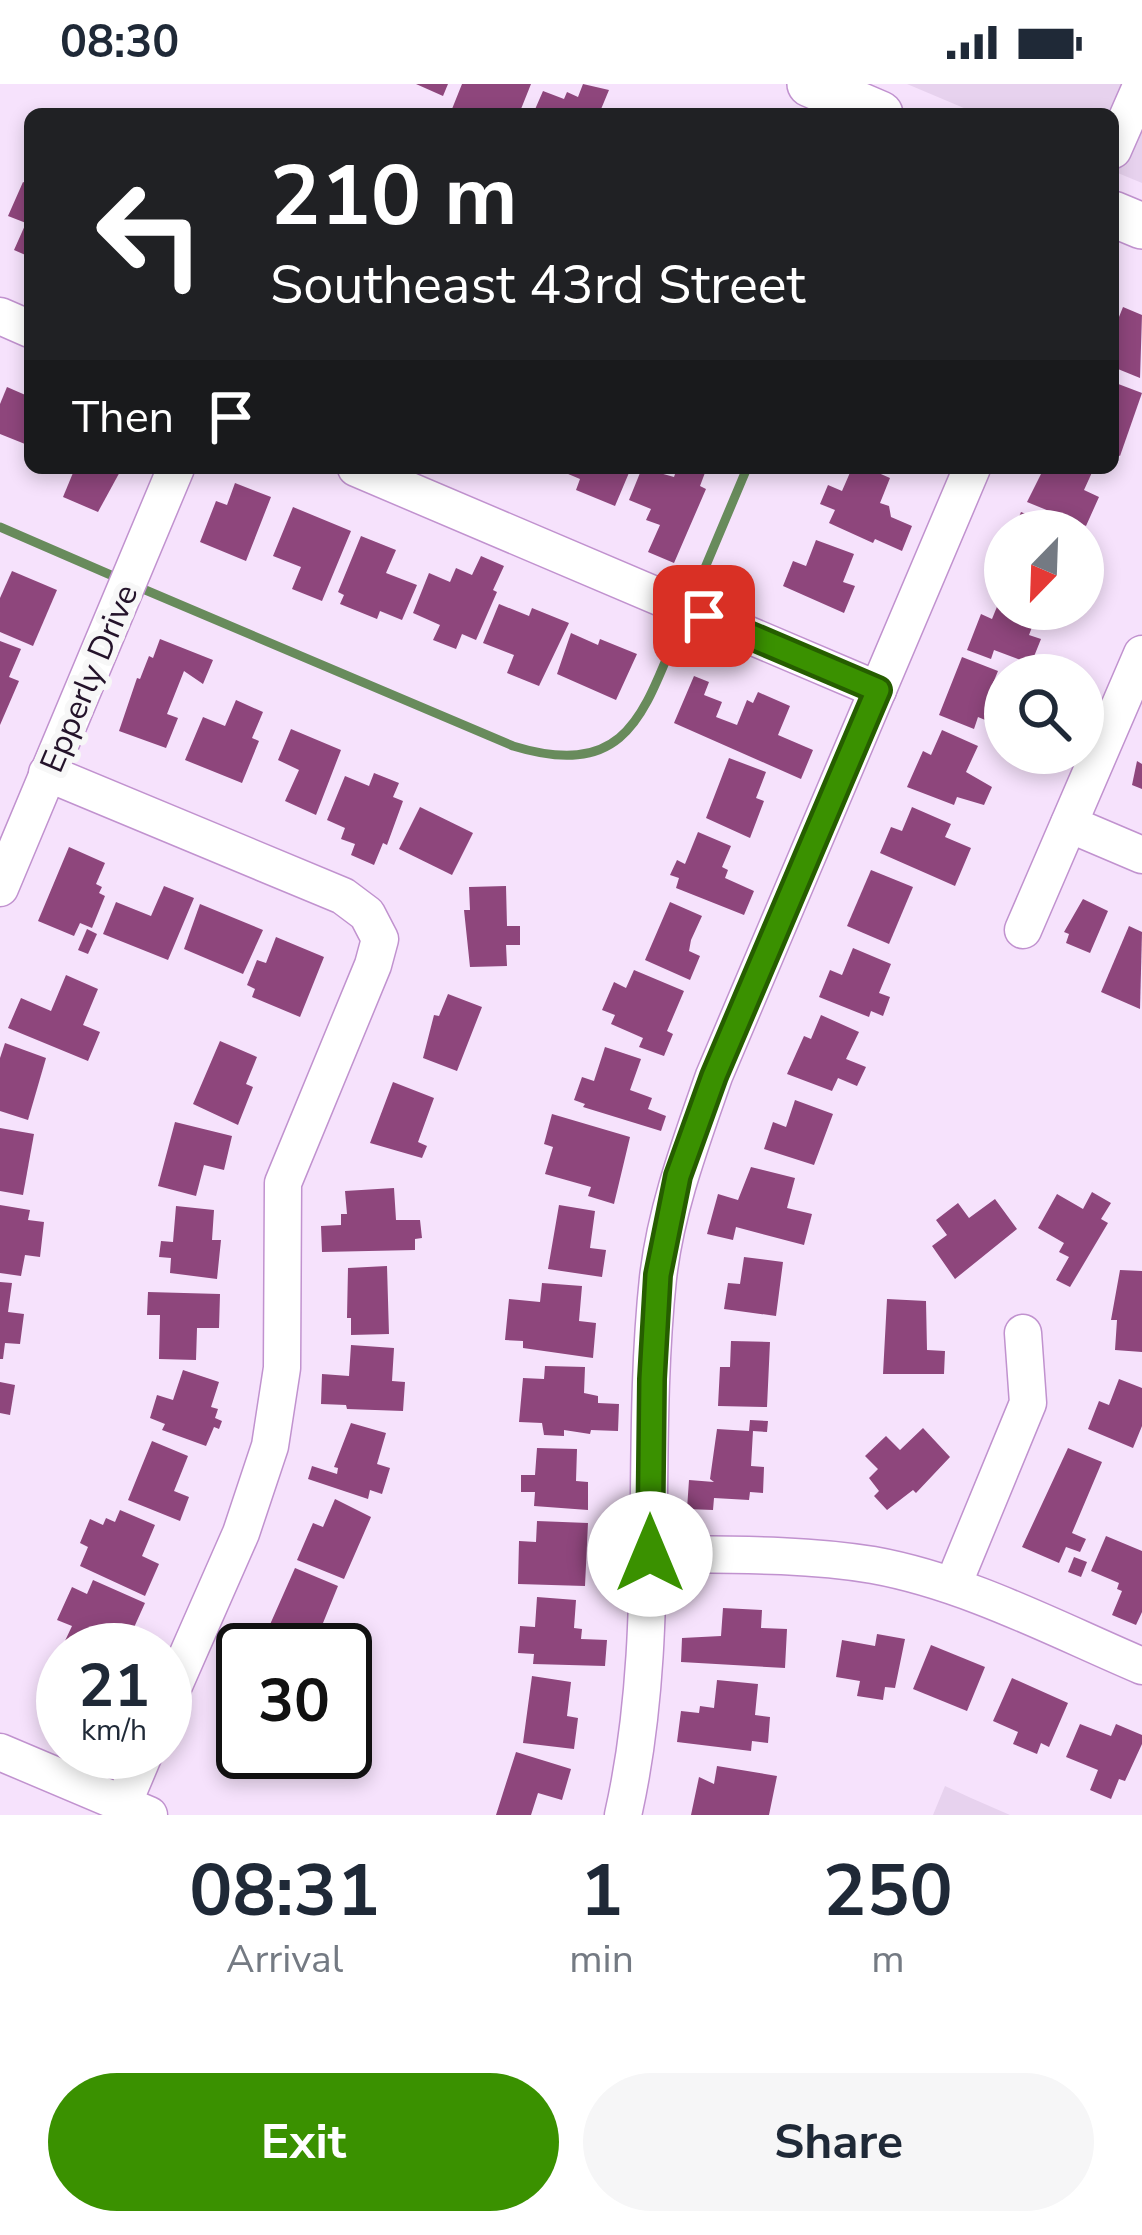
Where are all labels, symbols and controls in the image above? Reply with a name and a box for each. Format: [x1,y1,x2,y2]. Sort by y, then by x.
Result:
text: 08:30 [60,12,179,73]
text: 210 m [270,139,518,254]
icon: left [72,156,228,312]
text: Southeast 43rd Street [270,248,805,322]
icon: arrive [198,384,264,450]
text: Then [72,387,174,448]
north arrow [984,510,1104,630]
map controls [984,510,1104,774]
pin [653,565,755,667]
street label: Epperly Drive [30,578,149,780]
icon: arrive [671,583,737,649]
button: search [984,654,1104,774]
position arrow [587,1491,713,1617]
speed limit sign: 30 [216,1623,372,1779]
text: 21 [78,1645,150,1727]
text: km/h [81,1710,147,1751]
text: 08:31 [189,1842,380,1940]
text: 1 [580,1842,623,1940]
text: 250 [823,1842,953,1940]
text: Arrival [226,1933,343,1986]
text: min [569,1933,634,1986]
text: m [871,1933,905,1986]
button: Exit [48,2073,559,2211]
button: Share [583,2073,1094,2211]

